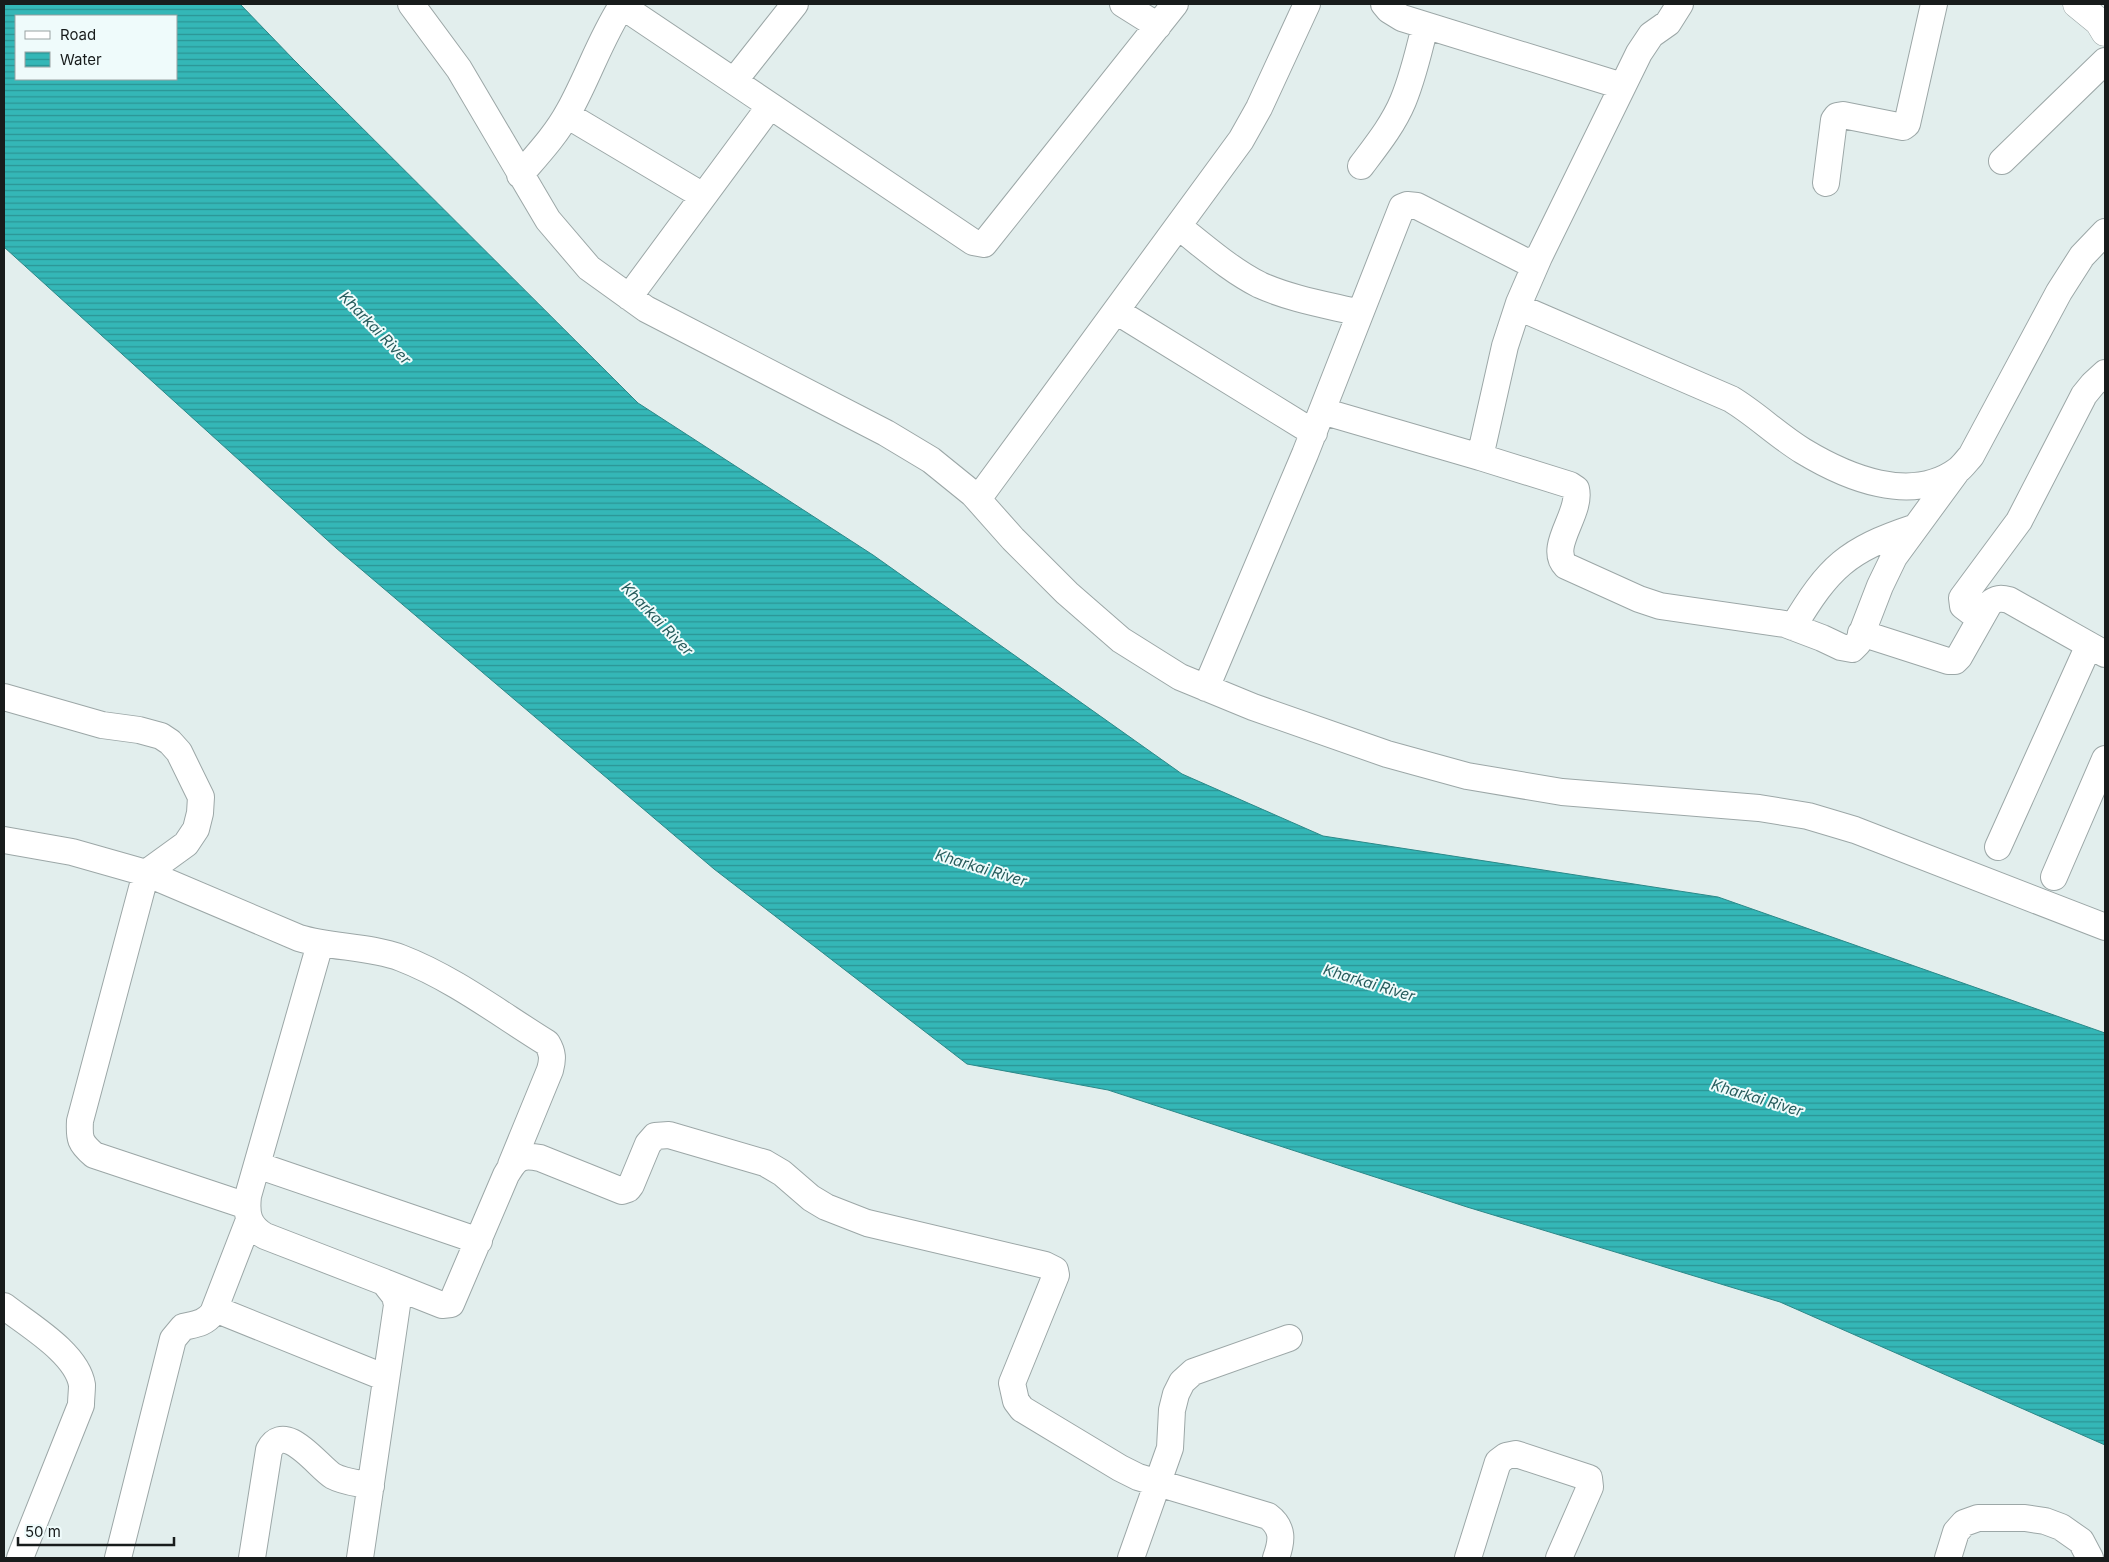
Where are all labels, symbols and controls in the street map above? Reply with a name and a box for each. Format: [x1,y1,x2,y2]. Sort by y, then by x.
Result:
legend [15,15,178,80]
text: Road [60,25,96,44]
text: Water [60,50,102,69]
water label: Kharkai River [336,287,415,369]
water label: Kharkai River [618,578,697,660]
water label: Kharkai River [933,845,1030,891]
water label: Kharkai River [1321,960,1418,1006]
water label: Kharkai River [1709,1075,1806,1121]
scale bar [18,1514,174,1546]
text: 50 m [25,1522,61,1541]

